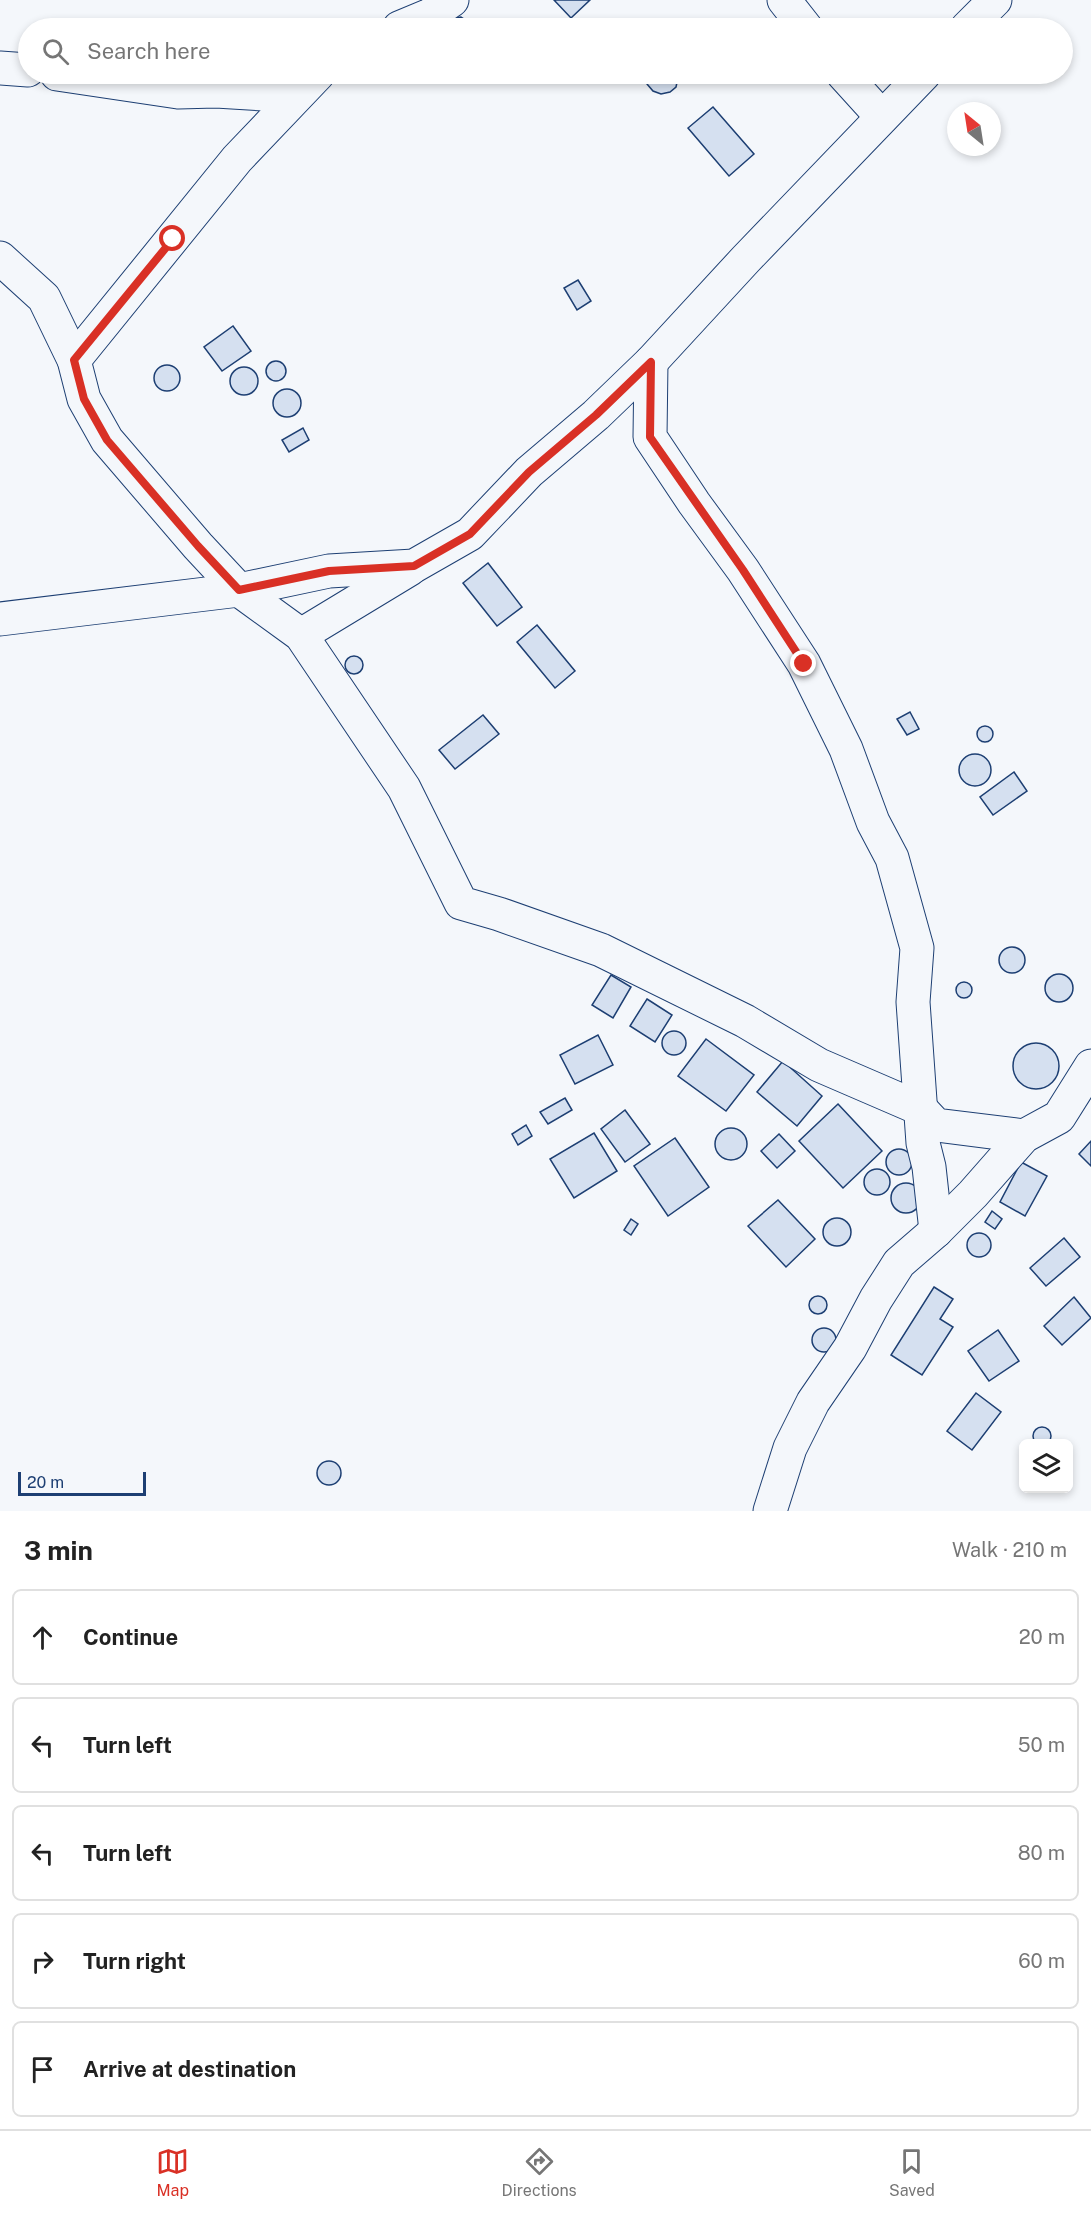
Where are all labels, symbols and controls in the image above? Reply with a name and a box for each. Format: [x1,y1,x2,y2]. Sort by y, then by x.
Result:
search box [18,18,1073,84]
icon: search [39,35,72,68]
text: Search here [87,38,211,64]
north arrow [947,102,1001,156]
route start [159,225,185,251]
route end [790,650,816,676]
map controls [1019,1439,1073,1493]
button: layers [1019,1439,1073,1493]
scale bar [18,1469,146,1496]
text: 20 m [27,1473,64,1492]
text: 3 min [24,1535,93,1566]
text: Walk · 210 m [952,1538,1067,1562]
icon: ahead [26,1621,59,1654]
text: Continue [83,1624,178,1650]
text: 20 m [1019,1625,1065,1649]
icon: left [26,1729,59,1762]
text: Turn left [83,1732,172,1758]
text: 50 m [1018,1733,1065,1757]
icon: left [26,1837,59,1870]
text: Turn left [83,1840,172,1866]
text: 80 m [1018,1841,1065,1865]
icon: right [26,1945,59,1978]
text: Turn right [83,1948,186,1974]
text: 60 m [1018,1949,1065,1973]
icon: arrive [26,2053,59,2086]
text: Arrive at destination [83,2056,296,2082]
tab: Map [156,2145,189,2200]
tab: Directions [502,2145,577,2200]
tab: Saved [889,2145,935,2200]

